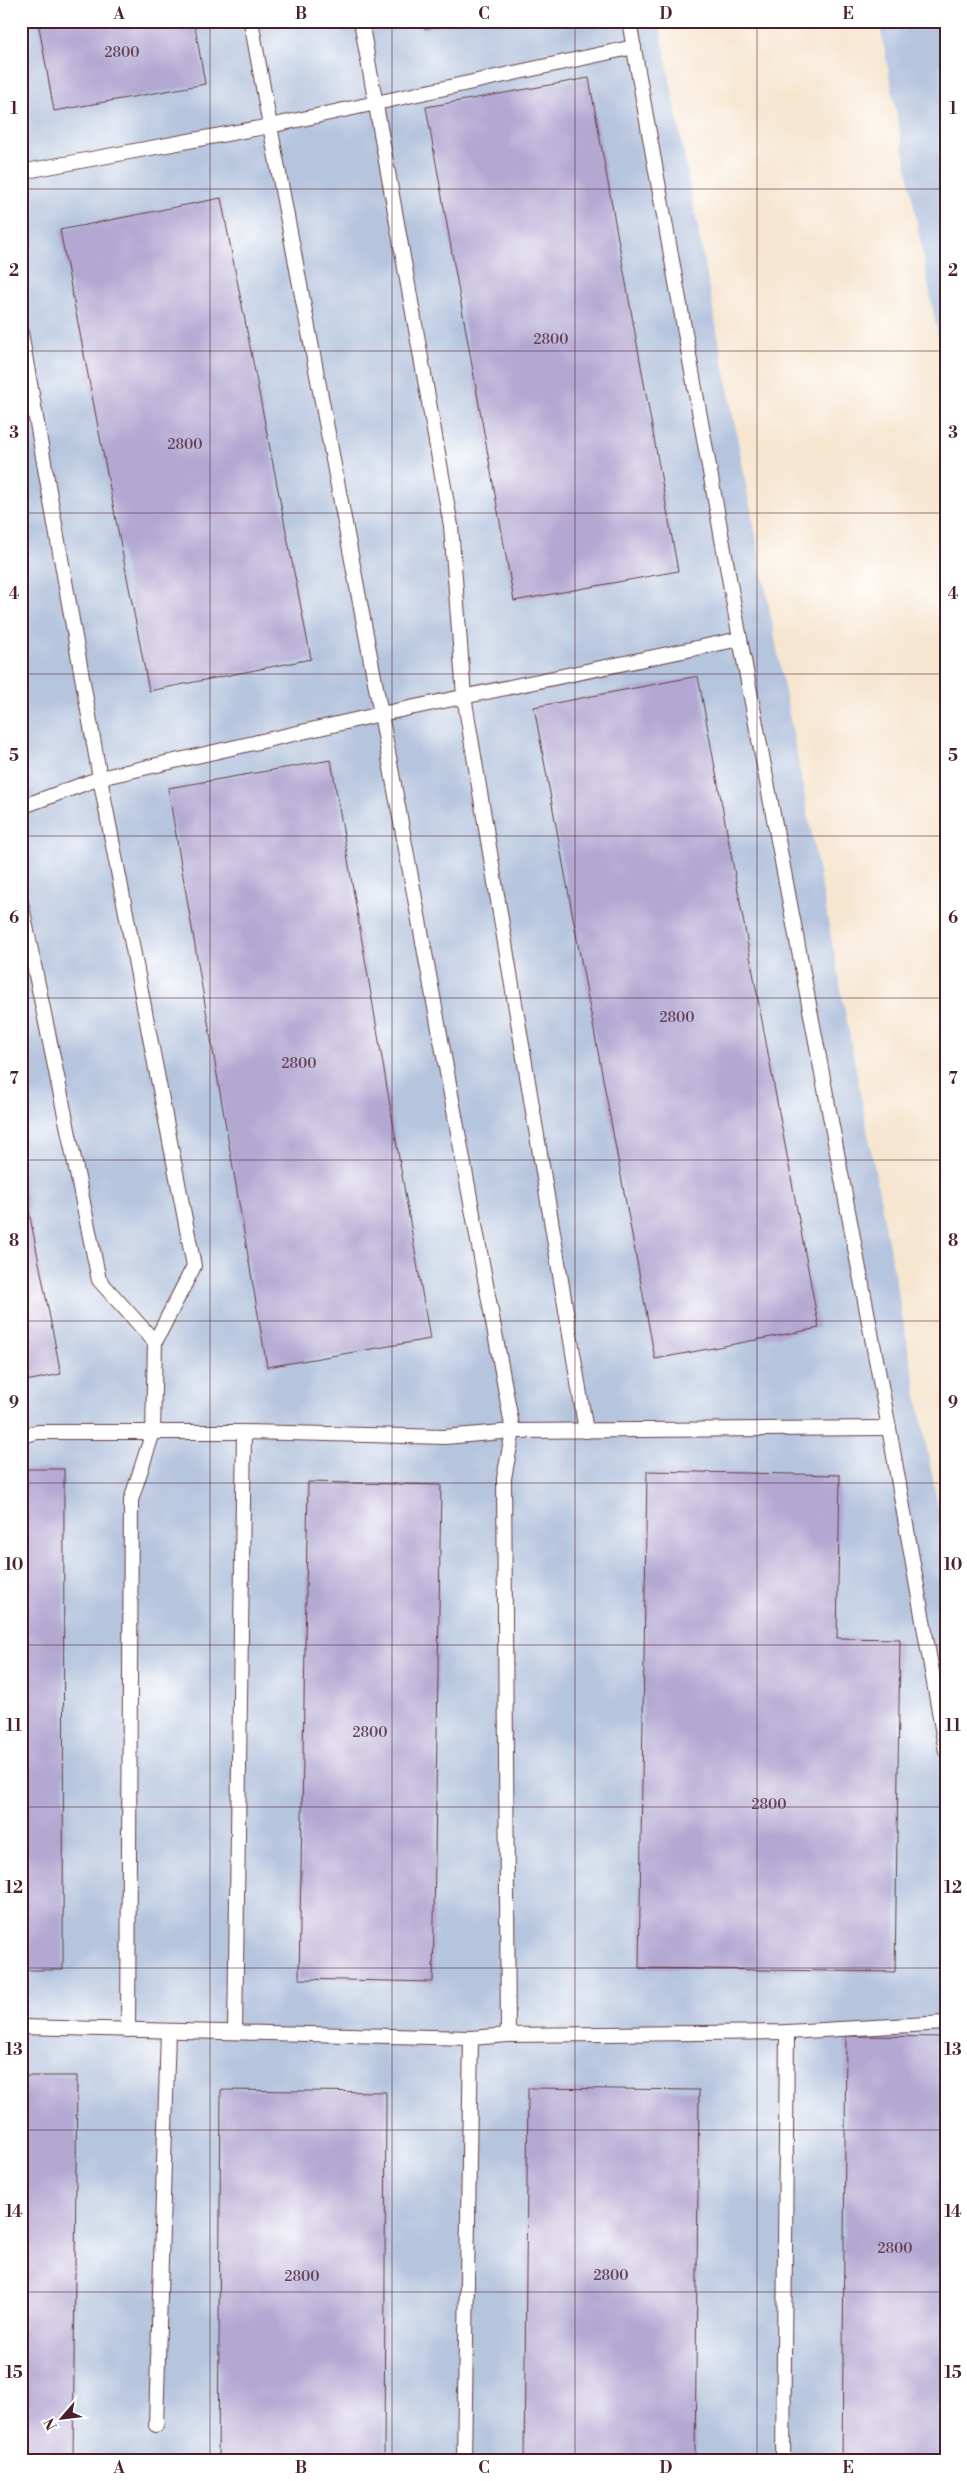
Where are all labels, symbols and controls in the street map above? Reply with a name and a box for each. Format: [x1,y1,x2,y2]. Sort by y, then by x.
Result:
text: A [112,4,125,24]
text: B [295,4,307,24]
text: C [478,4,490,24]
text: D [660,4,673,24]
text: E [842,4,854,24]
house number: 2800 [104,44,140,62]
text: 1 [10,99,18,119]
text: 1 [949,99,957,119]
text: 2 [9,261,19,281]
text: 2 [948,261,958,281]
house number: 2800 [533,331,569,349]
text: 3 [9,423,19,443]
text: 3 [948,423,958,443]
house number: 2800 [167,436,203,454]
text: 4 [9,584,20,604]
text: 4 [948,584,959,604]
text: 5 [9,746,19,766]
text: 5 [948,746,958,766]
text: 6 [9,908,19,928]
text: 6 [948,908,958,928]
house number: 2800 [659,1009,695,1027]
house number: 2800 [281,1055,317,1073]
text: 7 [9,1069,19,1089]
text: 7 [948,1069,958,1089]
text: 8 [9,1231,19,1251]
text: 8 [948,1231,958,1251]
text: 9 [9,1393,19,1413]
text: 9 [948,1393,958,1413]
text: 10 [5,1555,23,1575]
text: 10 [944,1555,962,1575]
text: 11 [6,1716,22,1736]
text: 11 [945,1716,961,1736]
house number: 2800 [352,1724,388,1742]
house number: 2800 [751,1796,787,1814]
text: 12 [5,1878,23,1898]
text: 12 [944,1878,962,1898]
text: 13 [5,2040,23,2060]
text: 13 [944,2040,962,2060]
text: 14 [5,2202,23,2222]
text: 14 [944,2202,962,2222]
house number: 2800 [877,2240,913,2258]
house number: 2800 [593,2267,629,2285]
house number: 2800 [284,2268,320,2286]
text: 15 [5,2363,23,2383]
text: 15 [944,2363,962,2383]
north arrow [38,2394,88,2444]
text: N [41,2415,62,2433]
text: A [112,2458,125,2478]
text: B [295,2458,307,2478]
text: C [478,2458,490,2478]
text: D [660,2458,673,2478]
text: E [842,2458,854,2478]

